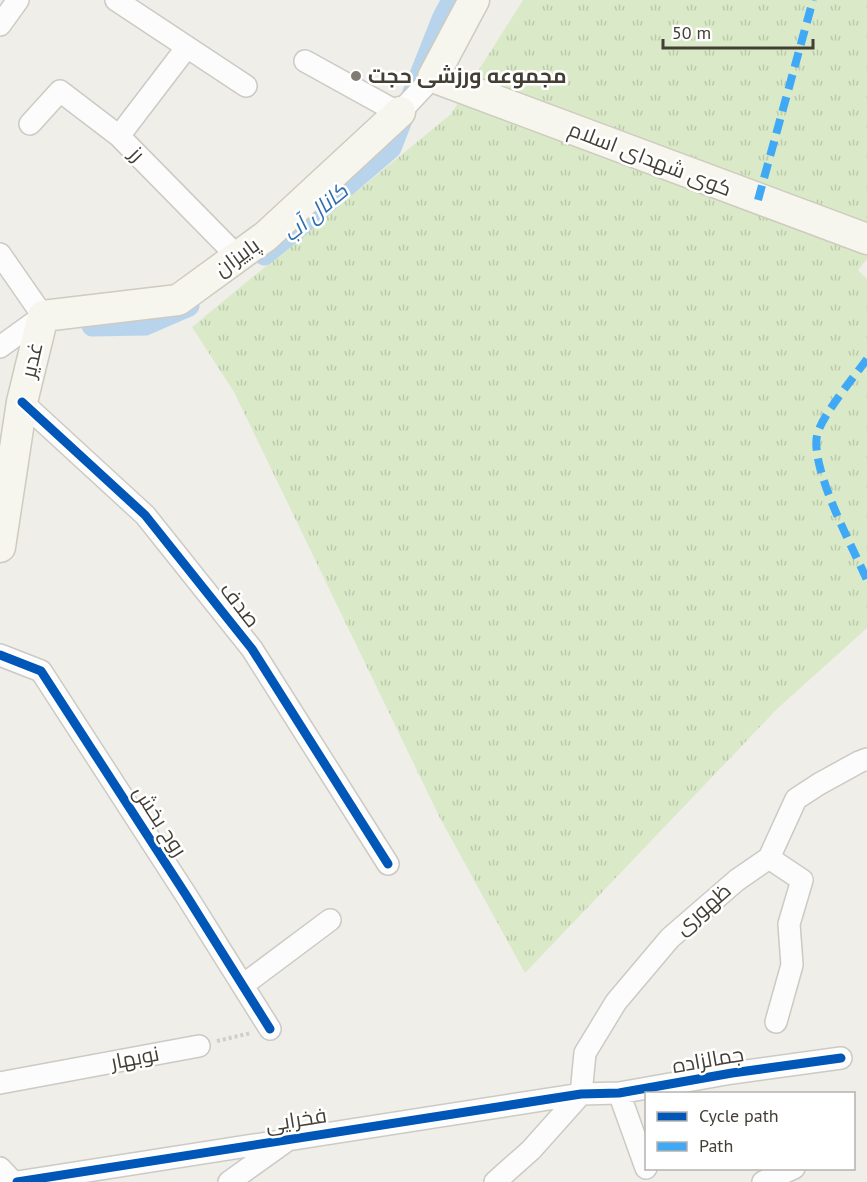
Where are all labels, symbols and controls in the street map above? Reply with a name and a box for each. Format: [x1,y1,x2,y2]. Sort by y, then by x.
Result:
scale bar [663,12,813,50]
text: 50 m [672,21,711,44]
place label: مجموعه ورزشی حجت [368,62,567,89]
marker: مجموعه ورزشی حجت [349,69,363,83]
street label: کوی شهدای اسلام [564,115,736,203]
street label: رز [123,140,151,167]
water label: کانال آب [277,177,353,247]
street label: پاییزان [209,231,266,283]
street label: غدیر [14,340,49,381]
street label: صدف [214,577,266,633]
street label: روح بخش [127,780,193,862]
street label: ظهوری [669,877,736,940]
street label: نوبهار [107,1040,161,1076]
street label: جمالزاده [670,1040,746,1079]
legend [645,1092,855,1170]
street label: فخرایی [263,1101,328,1138]
text: Cycle path [699,1104,779,1127]
text: Path [699,1134,733,1157]

